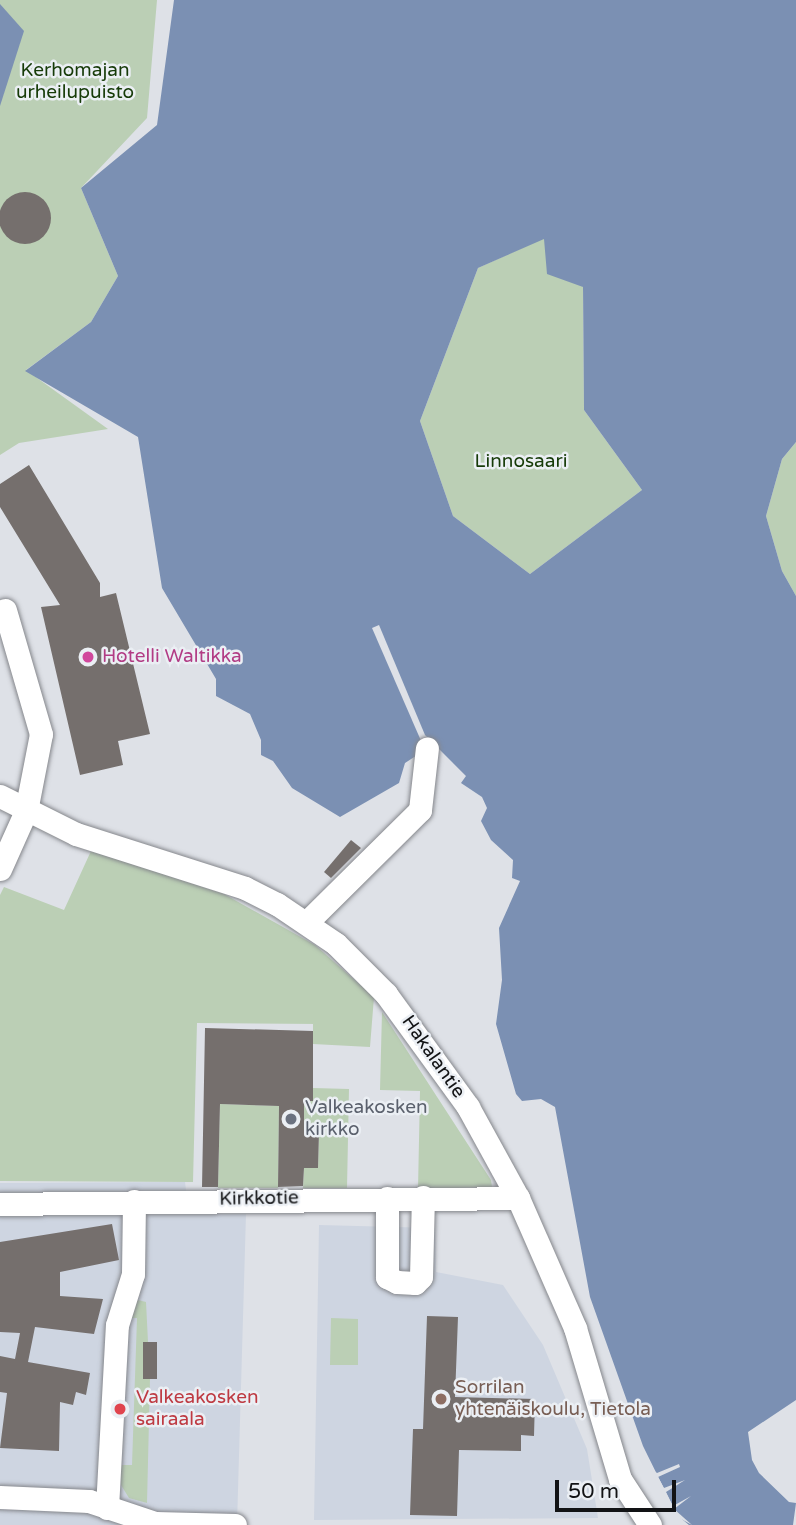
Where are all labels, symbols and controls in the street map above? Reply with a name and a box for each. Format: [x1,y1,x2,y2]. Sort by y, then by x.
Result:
park label: Kerhomajan urheilupuisto [16,60,134,104]
park label: Linnosaari [475,451,567,473]
place label: Hotelli Waltikka [102,646,242,668]
marker: Hotelli Waltikka [80,649,96,665]
street label: Hakalantie [396,1011,470,1103]
place label: Valkeakosken kirkko [305,1097,428,1141]
marker: Valkeakosken kirkko [283,1111,299,1127]
street label: Kirkkotie [219,1187,299,1211]
place label: Sorrilan yhtenäiskoulu, Tietola [455,1377,651,1421]
place label: Valkeakosken sairaala [136,1387,259,1431]
marker: Sorrilan yhtenäiskoulu, Tietola [433,1391,449,1407]
marker: Valkeakosken sairaala [110,1399,130,1419]
scale bar [558,1466,679,1510]
text: 50 m [568,1479,619,1504]

